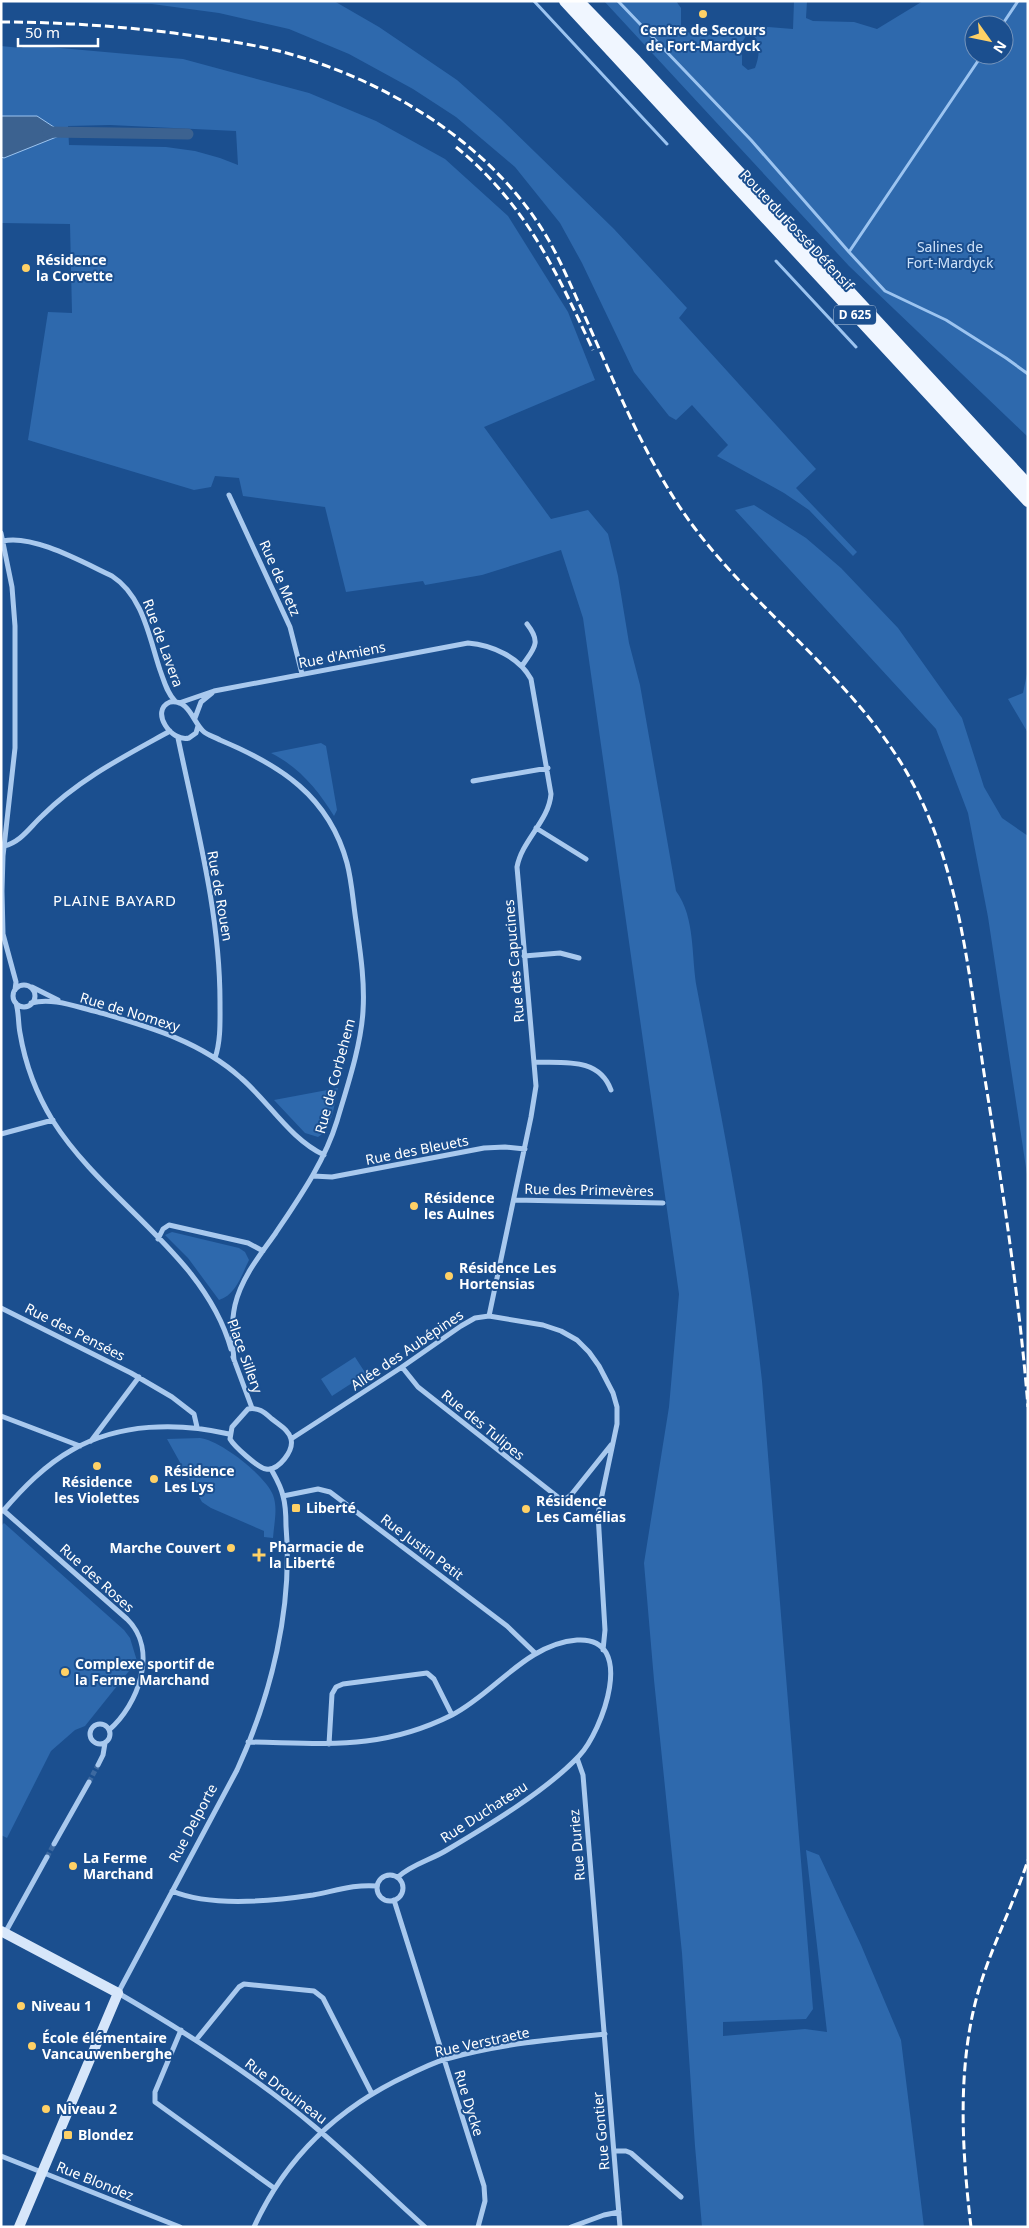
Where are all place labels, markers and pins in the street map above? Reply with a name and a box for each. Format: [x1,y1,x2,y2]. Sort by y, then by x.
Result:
marker: Centre de Secours de Fort-Mardyck [697,8,709,20]
place label: Centre de Secours de Fort-Mardyck [640,20,766,55]
place label: Résidence la Corvette [36,250,113,285]
marker: Résidence la Corvette [20,262,32,274]
place label: Résidence les Aulnes [424,1188,495,1223]
marker: Résidence les Aulnes [408,1200,420,1212]
place label: Résidence Les Hortensias [459,1258,557,1293]
marker: Résidence Les Hortensias [443,1270,455,1282]
marker: Résidence les Violettes [91,1460,103,1472]
place label: Résidence Les Lys [164,1461,235,1496]
place label: Résidence les Violettes [54,1472,140,1507]
marker: Résidence Les Lys [148,1473,160,1485]
place label: Résidence Les Camélias [536,1491,626,1526]
place label: Liberté [306,1498,356,1517]
marker: Liberté [290,1502,302,1514]
marker: Résidence Les Camélias [520,1503,532,1515]
place label: Pharmacie de la Liberté [269,1537,364,1572]
place label: Marche Couvert [110,1538,221,1557]
marker: Marche Couvert [225,1542,237,1554]
marker: Pharmacie de la Liberté [253,1549,265,1561]
place label: Complexe sportif de la Ferme Marchand [75,1654,215,1689]
marker: Complexe sportif de la Ferme Marchand [59,1666,71,1678]
place label: La Ferme Marchand [83,1848,153,1883]
marker: La Ferme Marchand [67,1860,79,1872]
place label: Niveau 1 [31,1996,92,2015]
marker: Niveau 1 [15,2000,27,2012]
place label: École élémentaire Vancauwenberghe [42,2028,172,2063]
marker: École élémentaire Vancauwenberghe [26,2040,38,2052]
place label: Niveau 2 [56,2099,117,2118]
marker: Niveau 2 [40,2103,52,2115]
place label: Blondez [78,2125,133,2144]
marker: Blondez [62,2129,74,2141]

